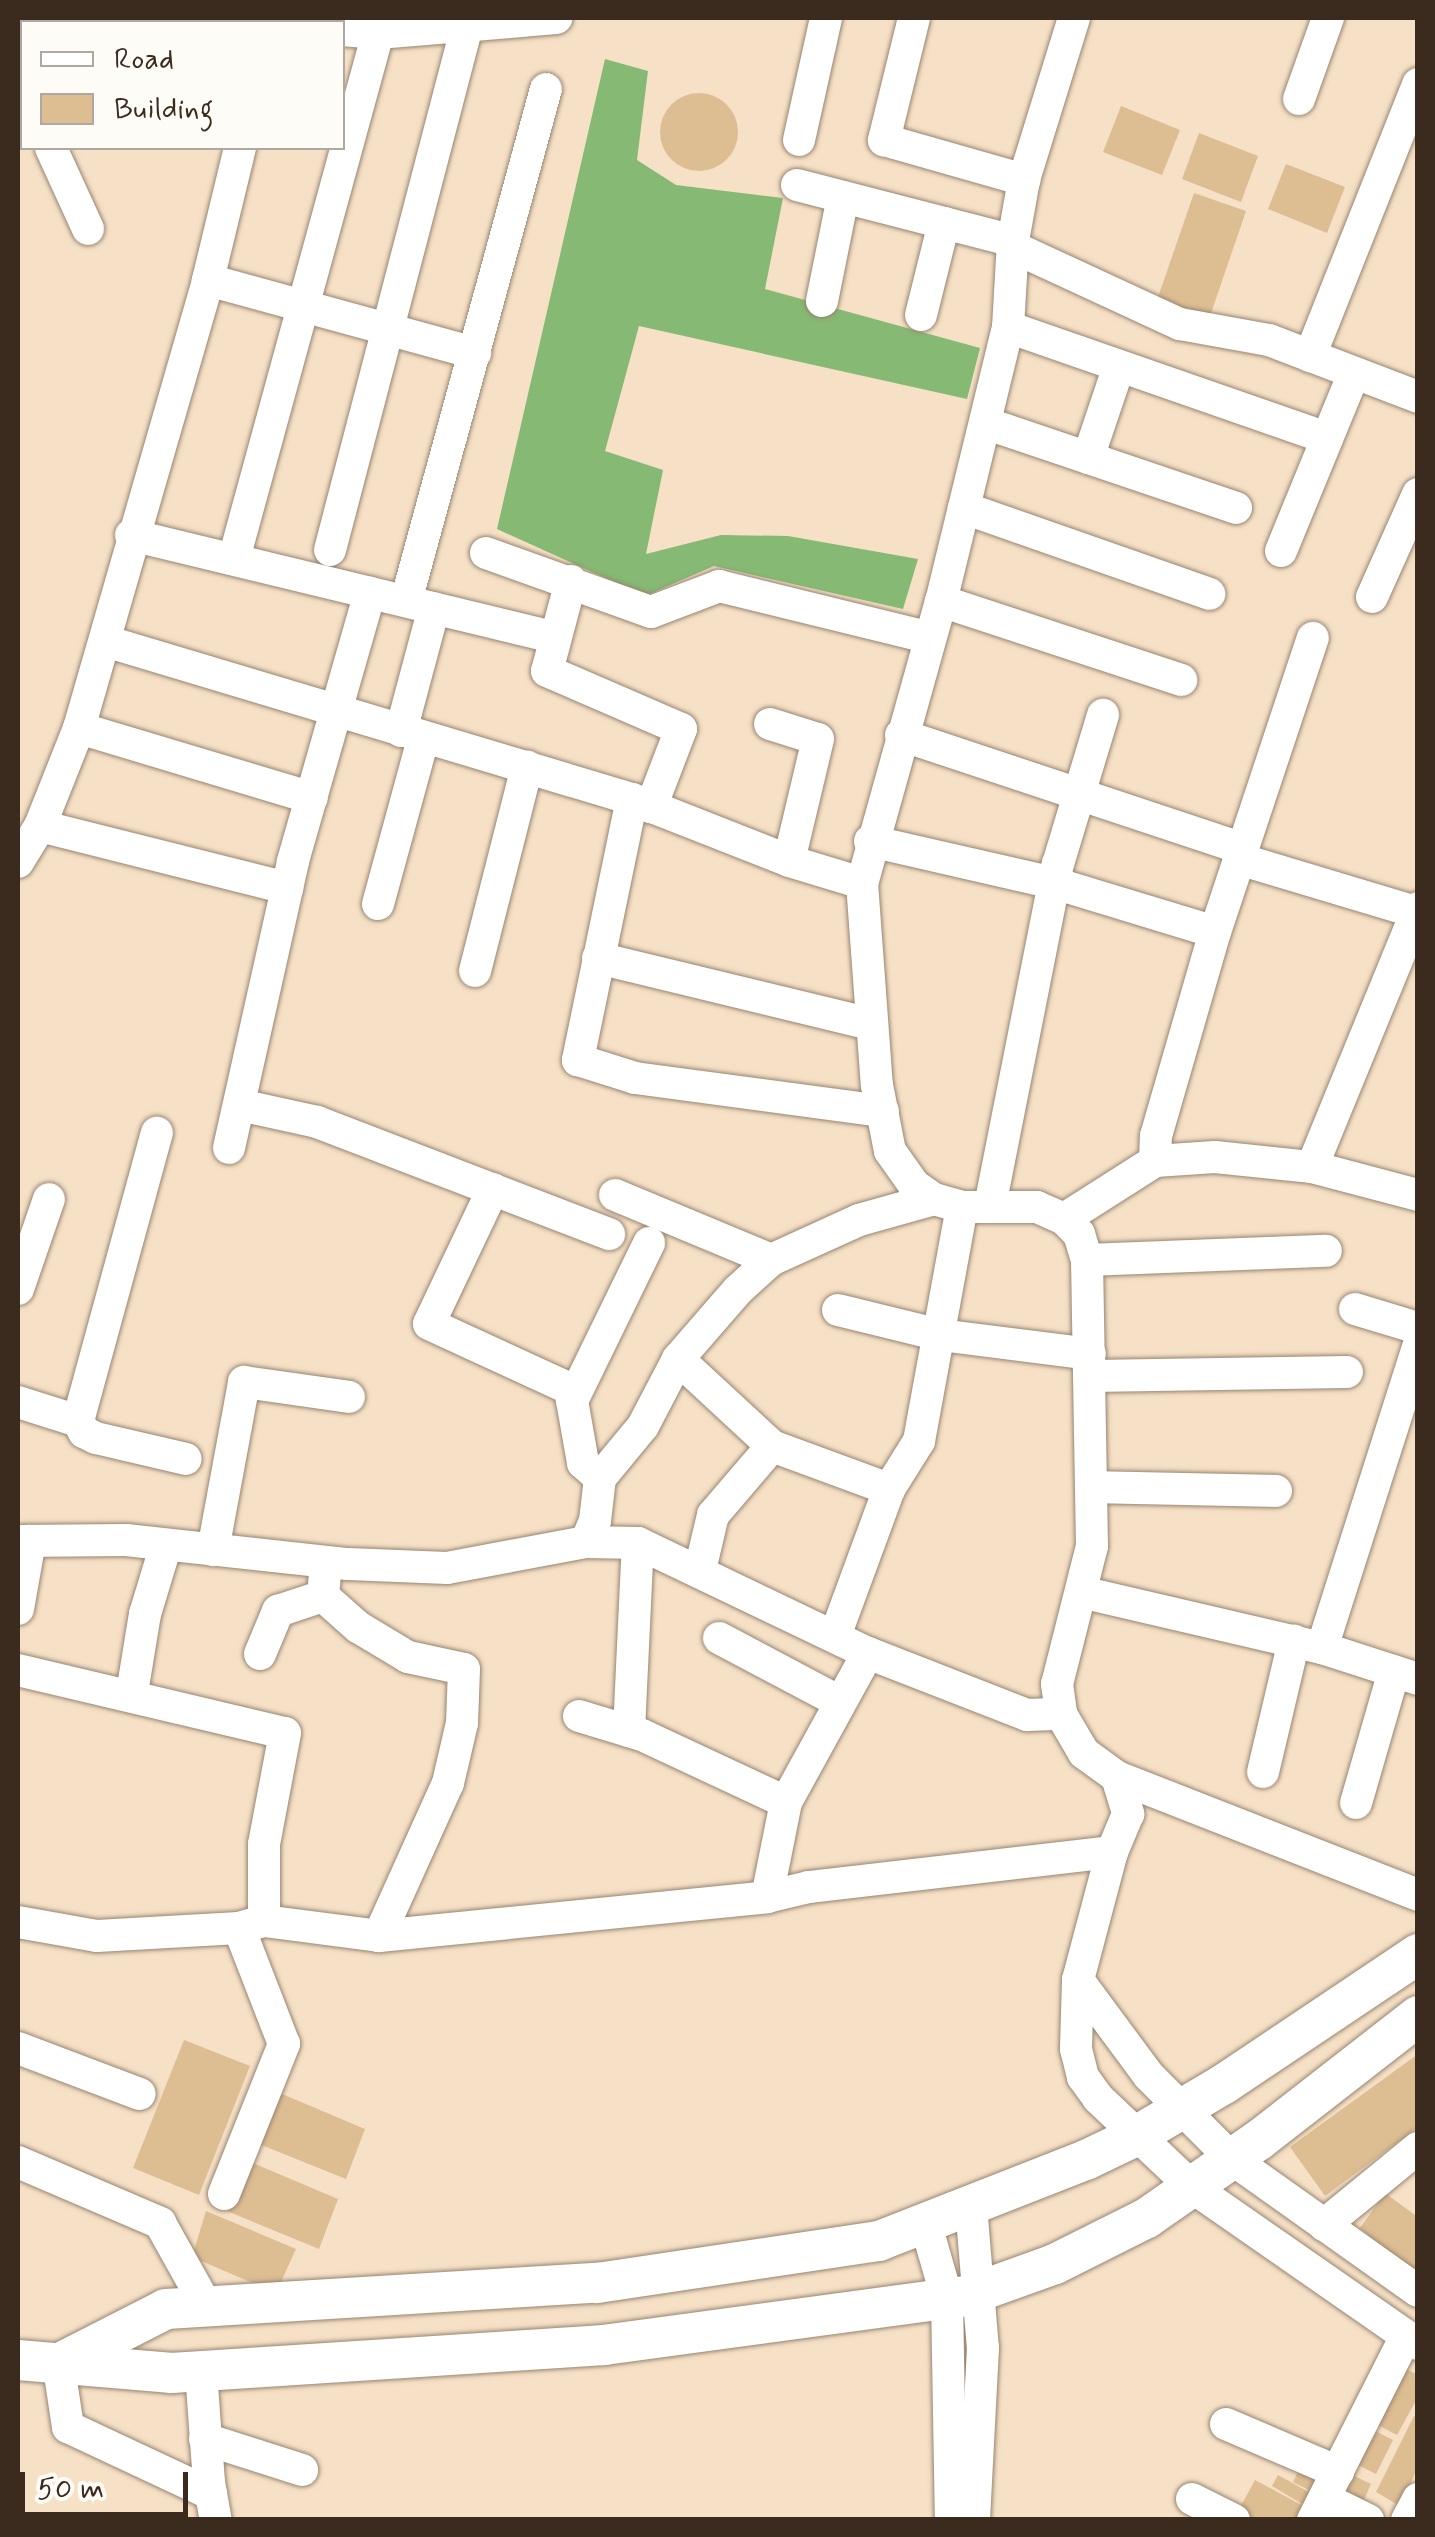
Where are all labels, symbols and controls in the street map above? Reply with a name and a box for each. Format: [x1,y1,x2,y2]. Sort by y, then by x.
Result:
legend [20,20,345,150]
text: Road [114,40,174,79]
text: Building [114,90,213,129]
scale bar [25,2452,192,2514]
text: 50 m [37,2470,104,2509]

